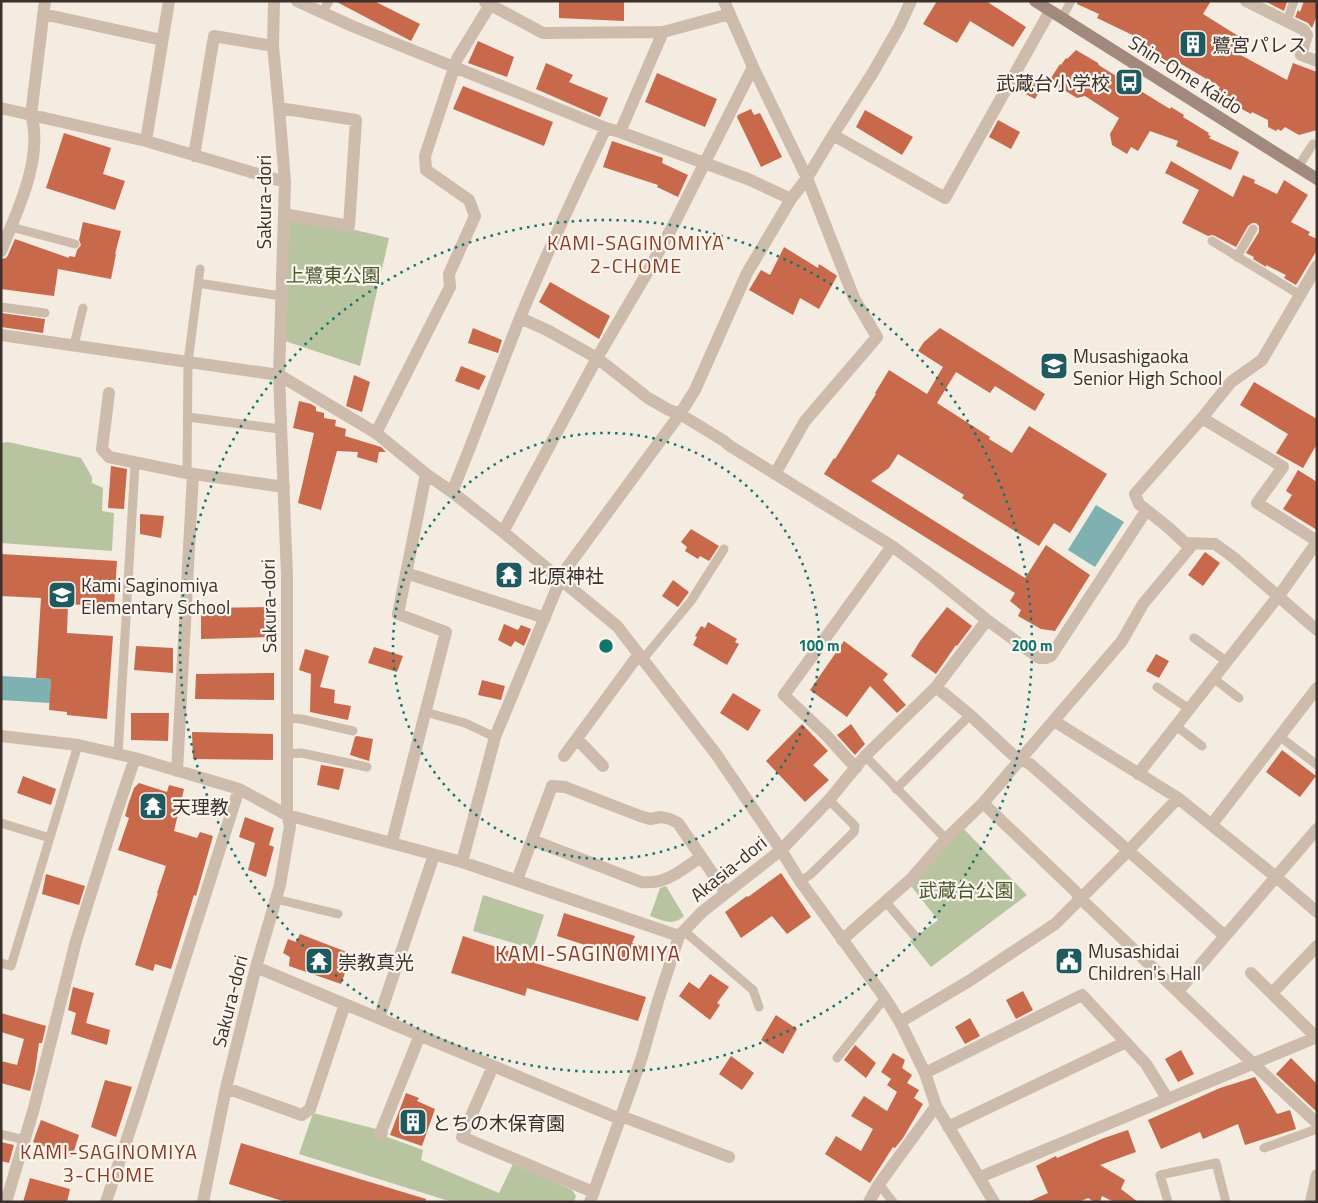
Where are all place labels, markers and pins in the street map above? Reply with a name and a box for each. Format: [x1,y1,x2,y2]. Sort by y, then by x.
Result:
building icon: 鷺宮パレス [1178,29,1208,59]
place label: 鷺宮パレス [1212,30,1307,59]
bus stop icon: 武蔵台小学校 [1114,67,1144,97]
place label: 武蔵台小学校 [996,68,1110,97]
place label: Musashigaoka Senior High School [1073,341,1222,392]
school or university icon: Musashigaoka Senior High School [1039,351,1069,381]
temple icon: 北原神社 [494,560,524,590]
place label: 北原神社 [528,561,604,590]
place label: Kami Saginomiya Elementary School [81,570,230,621]
school or university icon: Kami Saginomiya Elementary School [47,580,77,610]
centre of rings [597,637,615,655]
temple icon: 天理教 [138,791,168,821]
place label: 天理教 [172,792,229,821]
place label: Musashidai Children's Hall [1088,936,1201,987]
temple icon: 崇教真光 [304,946,334,976]
public building icon: Musashidai Children's Hall [1054,946,1084,976]
place label: 崇教真光 [338,947,414,976]
building icon: とちの木保育園 [398,1107,428,1137]
place label: とちの木保育園 [432,1108,565,1137]

